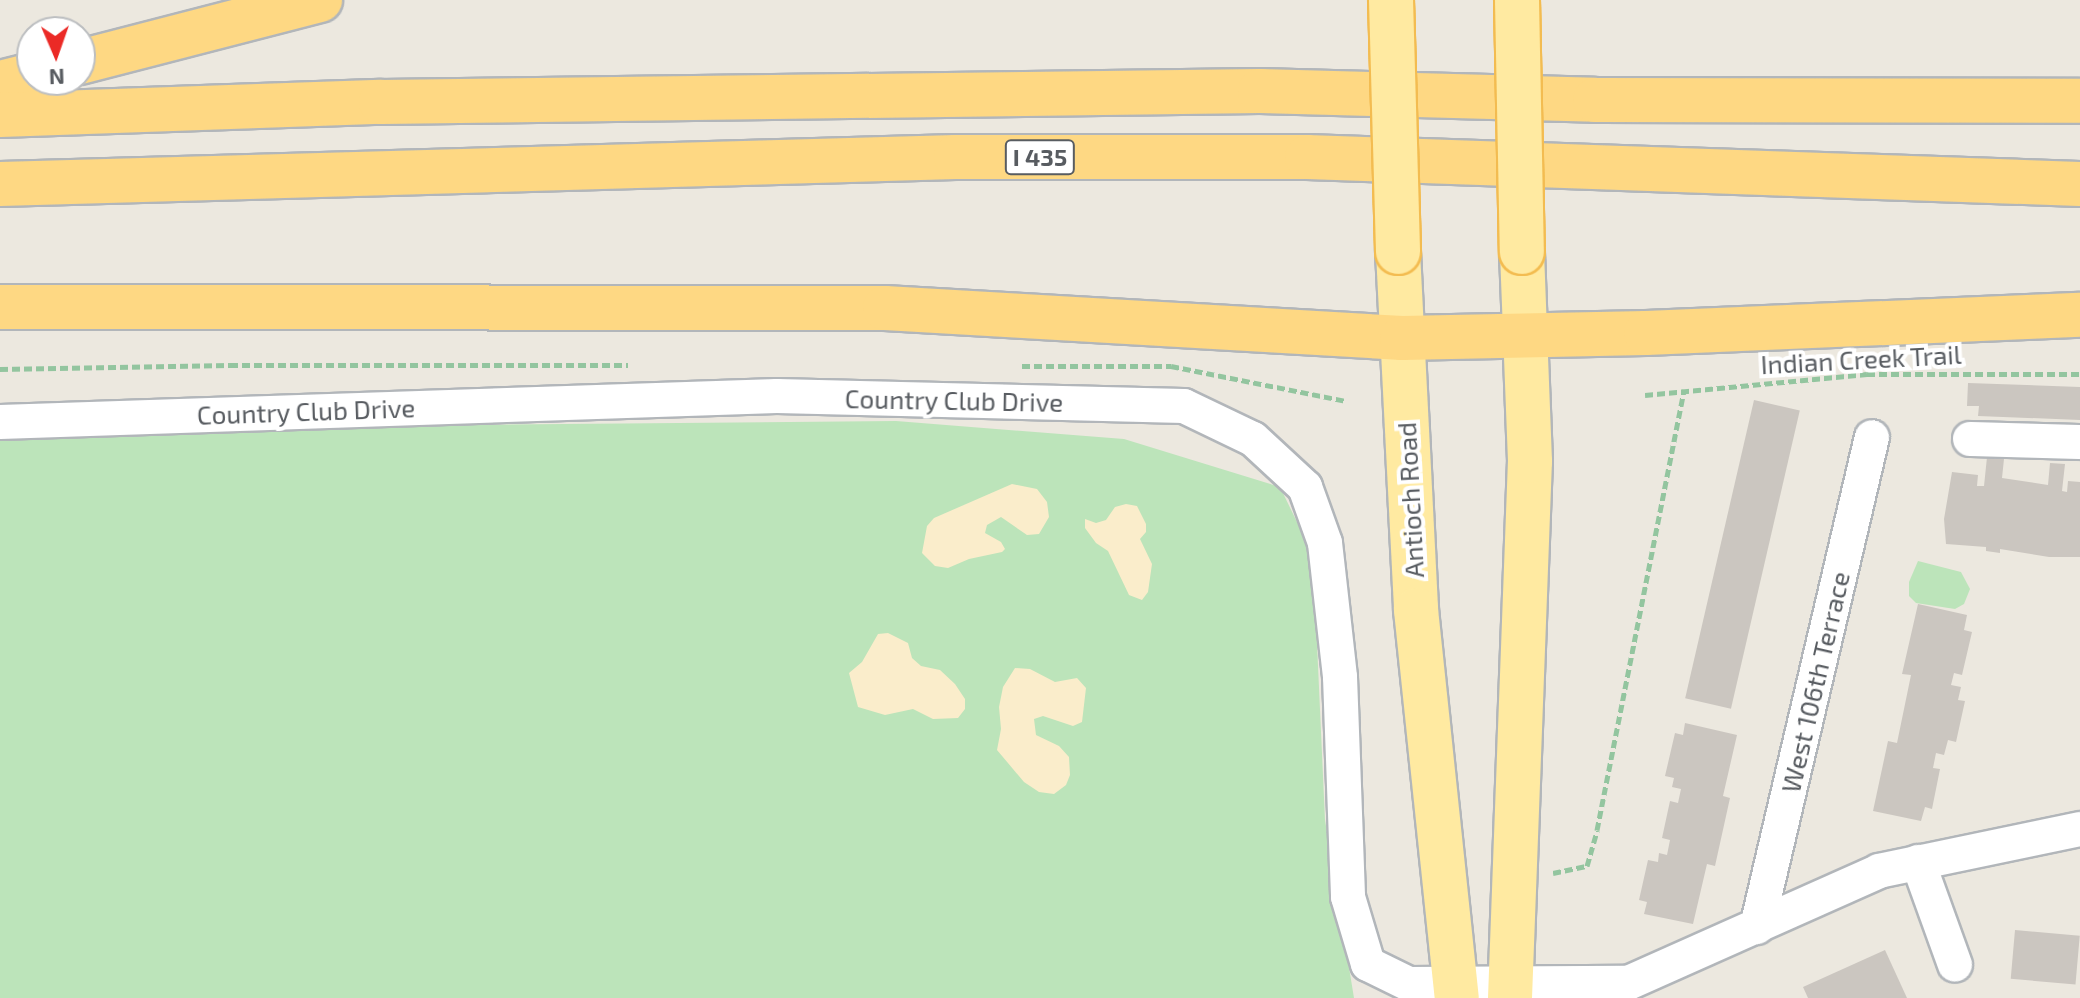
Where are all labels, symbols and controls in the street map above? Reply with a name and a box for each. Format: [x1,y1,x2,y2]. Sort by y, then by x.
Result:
north arrow [16,16,96,96]
text: N [48,65,65,91]
road number: I 435 [1004,137,1076,177]
street label: Indian Creek Trail [1759,338,1963,380]
street label: Country Club Drive [844,382,1064,418]
street label: Country Club Drive [196,392,416,430]
street label: Antioch Road [1390,421,1430,579]
street label: West 106th Terrace [1774,568,1856,796]

